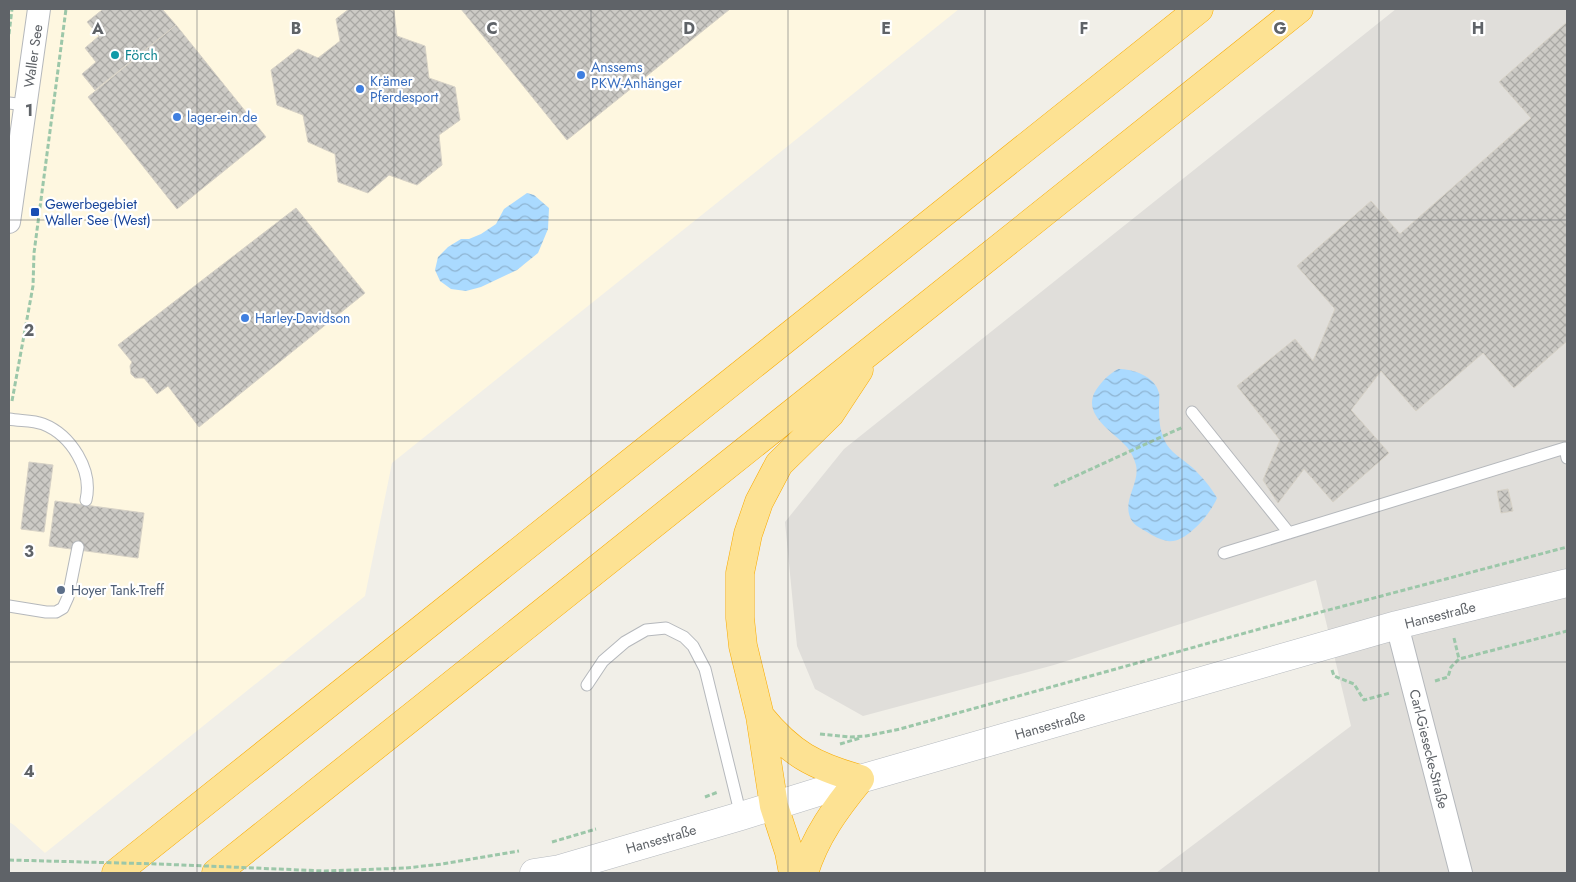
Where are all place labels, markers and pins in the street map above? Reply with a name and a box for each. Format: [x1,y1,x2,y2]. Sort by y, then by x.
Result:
place label: Förch [125,45,158,65]
marker: Förch [109,49,121,61]
place label: Anssems PKW-Anhänger [591,57,682,93]
marker: Anssems PKW-Anhänger [575,69,587,81]
place label: Krämer Pferdesport [370,71,439,107]
marker: Krämer Pferdesport [354,83,366,95]
place label: lager-ein.de [187,107,257,127]
marker: lager-ein.de [171,111,183,123]
place label: Gewerbegebiet Waller See (West) [45,194,151,230]
marker: Gewerbegebiet Waller See (West) [29,206,41,218]
place label: Harley-Davidson [255,308,350,328]
marker: Harley-Davidson [239,312,251,324]
place label: Hoyer Tank-Treff [71,580,165,600]
marker: Hoyer Tank-Treff [55,584,67,596]

